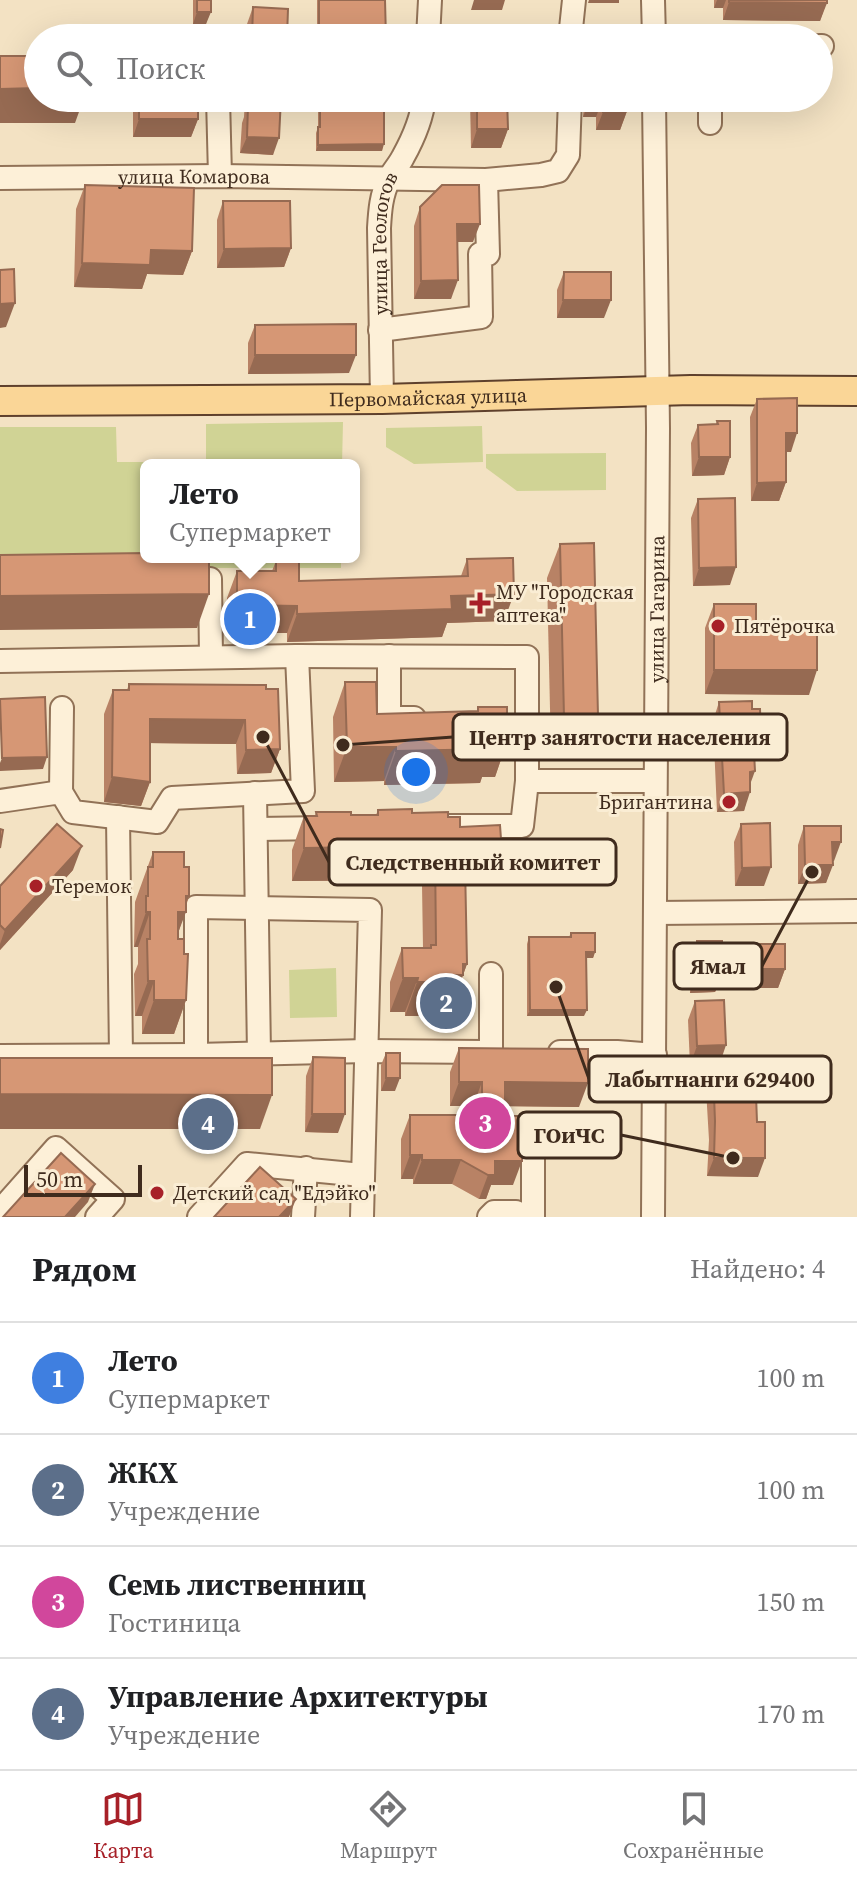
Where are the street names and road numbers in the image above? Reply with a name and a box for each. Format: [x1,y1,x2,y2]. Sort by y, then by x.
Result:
street label: улица Комарова [118,162,271,191]
street label: улица Геологов [365,166,405,315]
street label: Первомайская улица [329,381,528,413]
street label: улица Гагарина [642,534,671,683]

